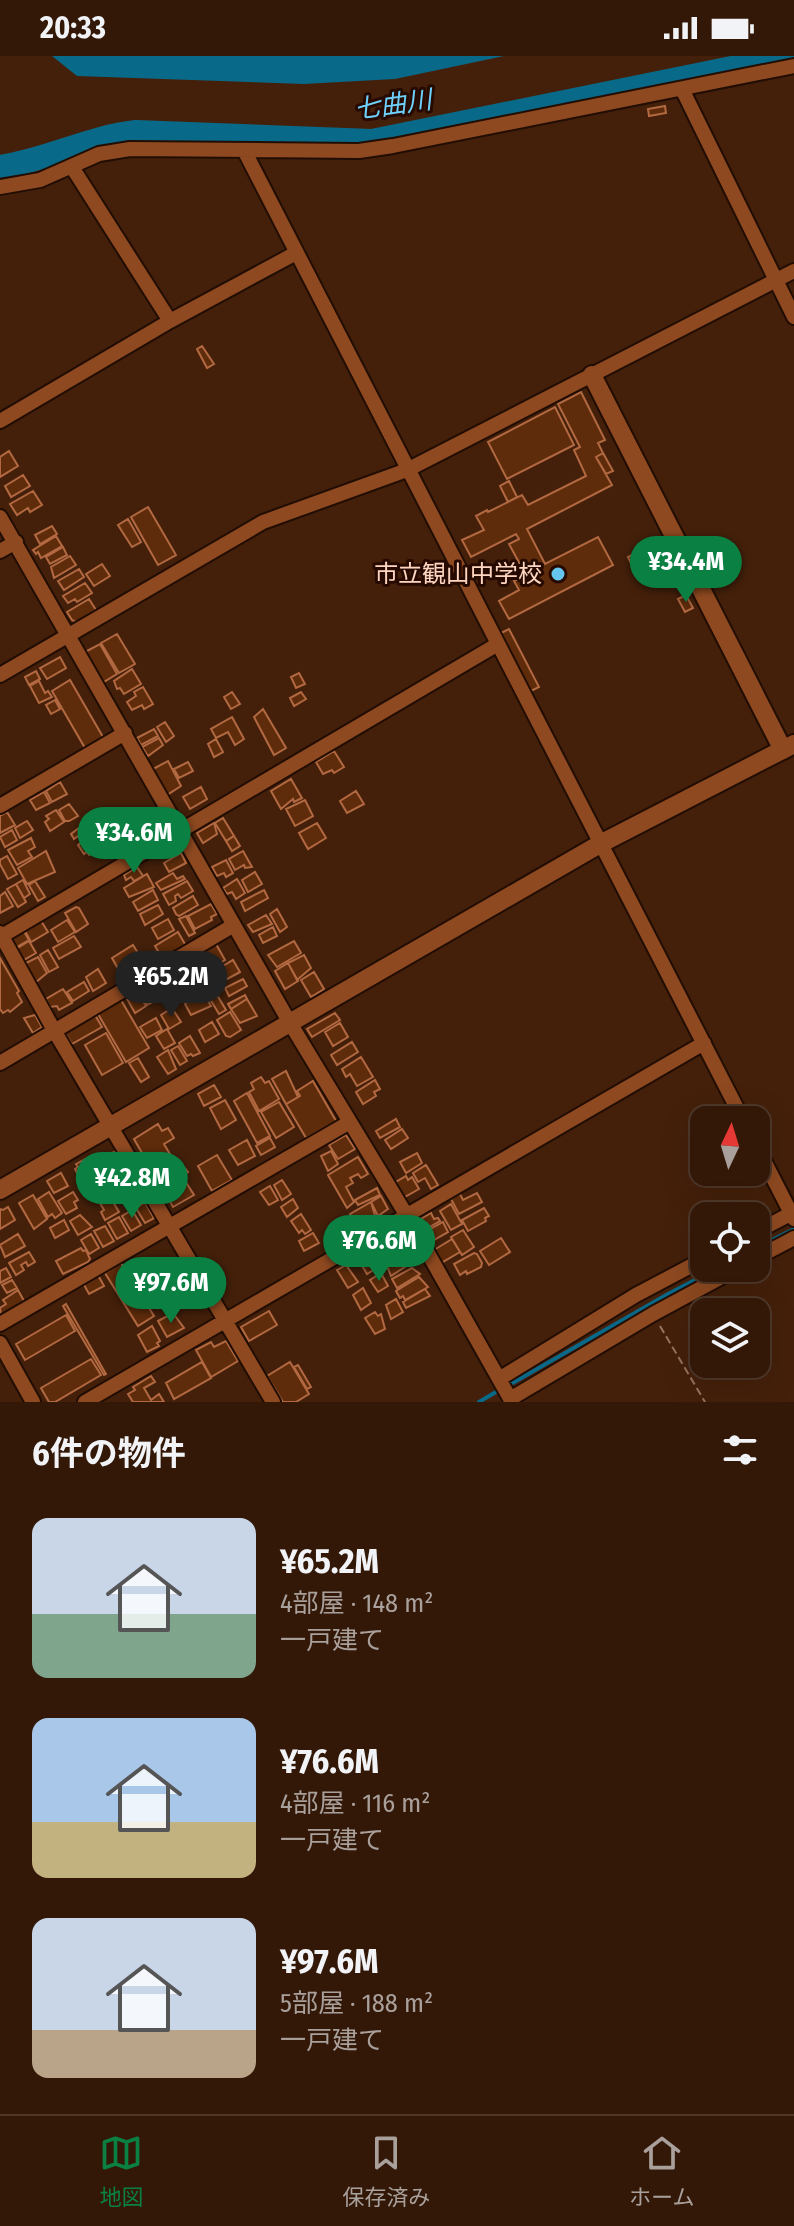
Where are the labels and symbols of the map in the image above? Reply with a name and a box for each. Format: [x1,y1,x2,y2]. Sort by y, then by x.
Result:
water label: 七曲川 [352,84,437,126]
pin: ¥34.4M [621,536,751,604]
place label: 市立観山中学校 [374,560,542,588]
marker: 市立観山中学校 [549,565,567,583]
pin: ¥34.6M [69,807,199,875]
pin: ¥65.2M [106,951,236,1019]
north arrow [690,1106,770,1186]
pin: ¥42.8M [67,1152,197,1220]
pin: ¥76.6M [314,1215,444,1283]
pin: ¥97.6M [106,1257,236,1325]

